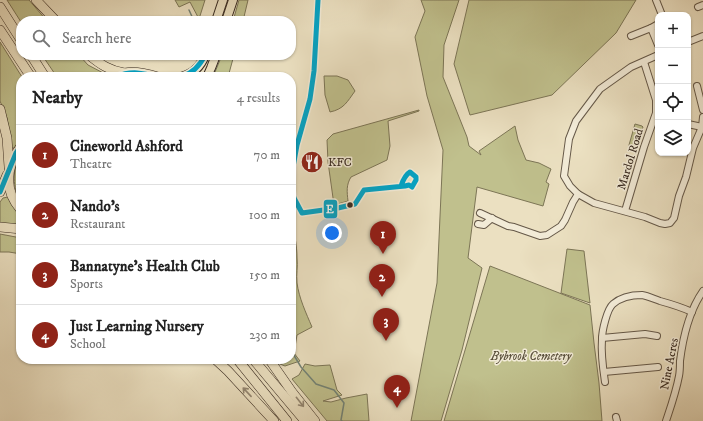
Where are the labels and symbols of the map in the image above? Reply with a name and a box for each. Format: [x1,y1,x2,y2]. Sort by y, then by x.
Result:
street label: Mardol Road [614,127,647,192]
restaurant icon: KFC [299,149,325,175]
place label: KFC [328,155,352,170]
line badge: E [323,199,338,219]
unlabelled marker [345,200,355,210]
text: E [326,203,334,217]
pin: 1 [370,221,396,254]
your location [322,223,342,243]
pin: 2 [369,264,395,297]
pin: 3 [373,308,399,341]
street label: Nine Acres [657,337,682,391]
park label: Bybrook Cemetery [490,349,572,364]
pin: 4 [384,375,410,408]
one-way arrow [243,387,252,398]
one-way arrow [295,396,304,407]

